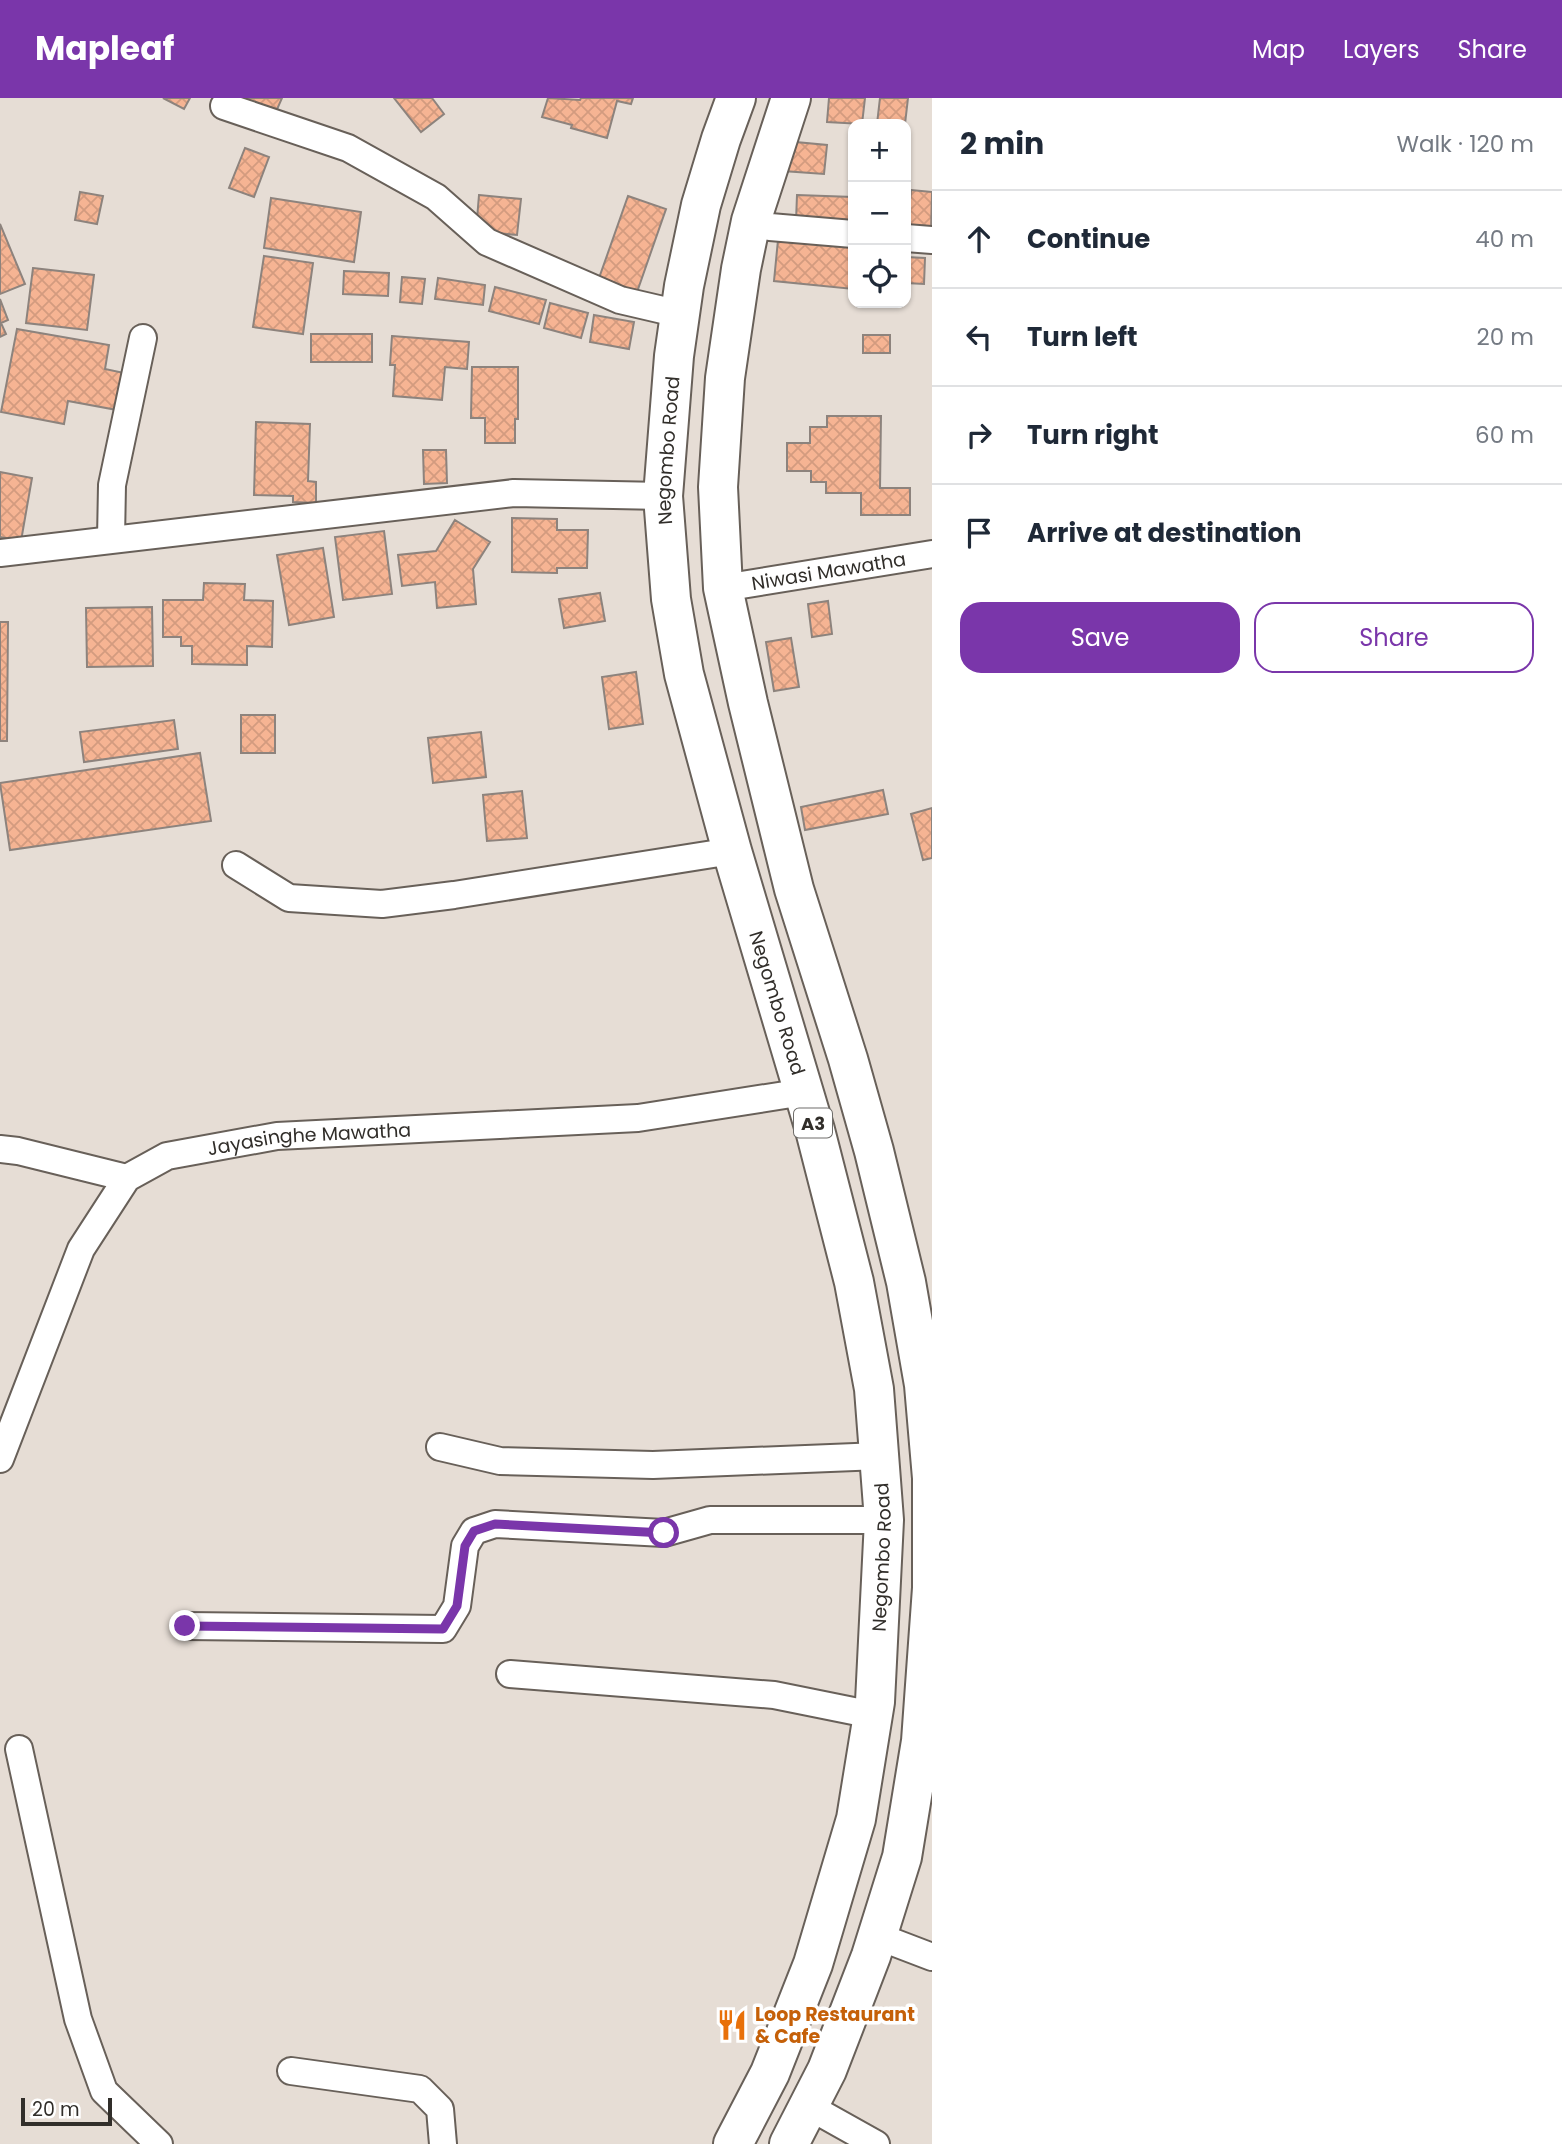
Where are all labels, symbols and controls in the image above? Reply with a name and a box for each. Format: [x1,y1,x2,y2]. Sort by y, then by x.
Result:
text: Mapleaf [35,25,174,72]
text: Map [1252,33,1305,66]
text: Layers [1343,33,1419,66]
text: Share [1457,33,1527,66]
map controls [848,119,911,308]
button: + [848,119,911,182]
text: 2 min [960,122,1044,165]
text: Walk · 120 m [1396,128,1534,160]
button: − [848,182,911,245]
icon: ahead [960,220,998,258]
text: Continue [1027,221,1150,257]
text: 40 m [1475,223,1534,255]
button: locate [848,245,911,308]
icon: left [960,318,998,356]
text: Turn left [1027,319,1138,355]
text: 20 m [1476,321,1534,353]
street label: Negombo Road [649,375,686,526]
icon: right [960,416,998,454]
text: Turn right [1027,417,1159,453]
text: 60 m [1475,419,1534,451]
icon: arrive [960,514,998,552]
text: Arrive at destination [1027,515,1302,551]
street label: Niwasi Mawatha [750,545,908,597]
button: Save [960,602,1240,673]
button: Share [1254,602,1534,673]
street label: Negombo Road [742,928,812,1078]
road number: A3 [794,1108,832,1138]
street label: Jayasinghe Mawatha [205,1116,412,1162]
street label: Negombo Road [865,1482,897,1632]
route start [648,1517,679,1548]
route end [169,1610,200,1641]
place label: Loop Restaurant & Cafe [755,2001,915,2050]
restaurant icon: Loop Restaurant & Cafe [715,2008,749,2042]
scale bar [21,2095,112,2127]
text: 20 m [32,2096,80,2123]

